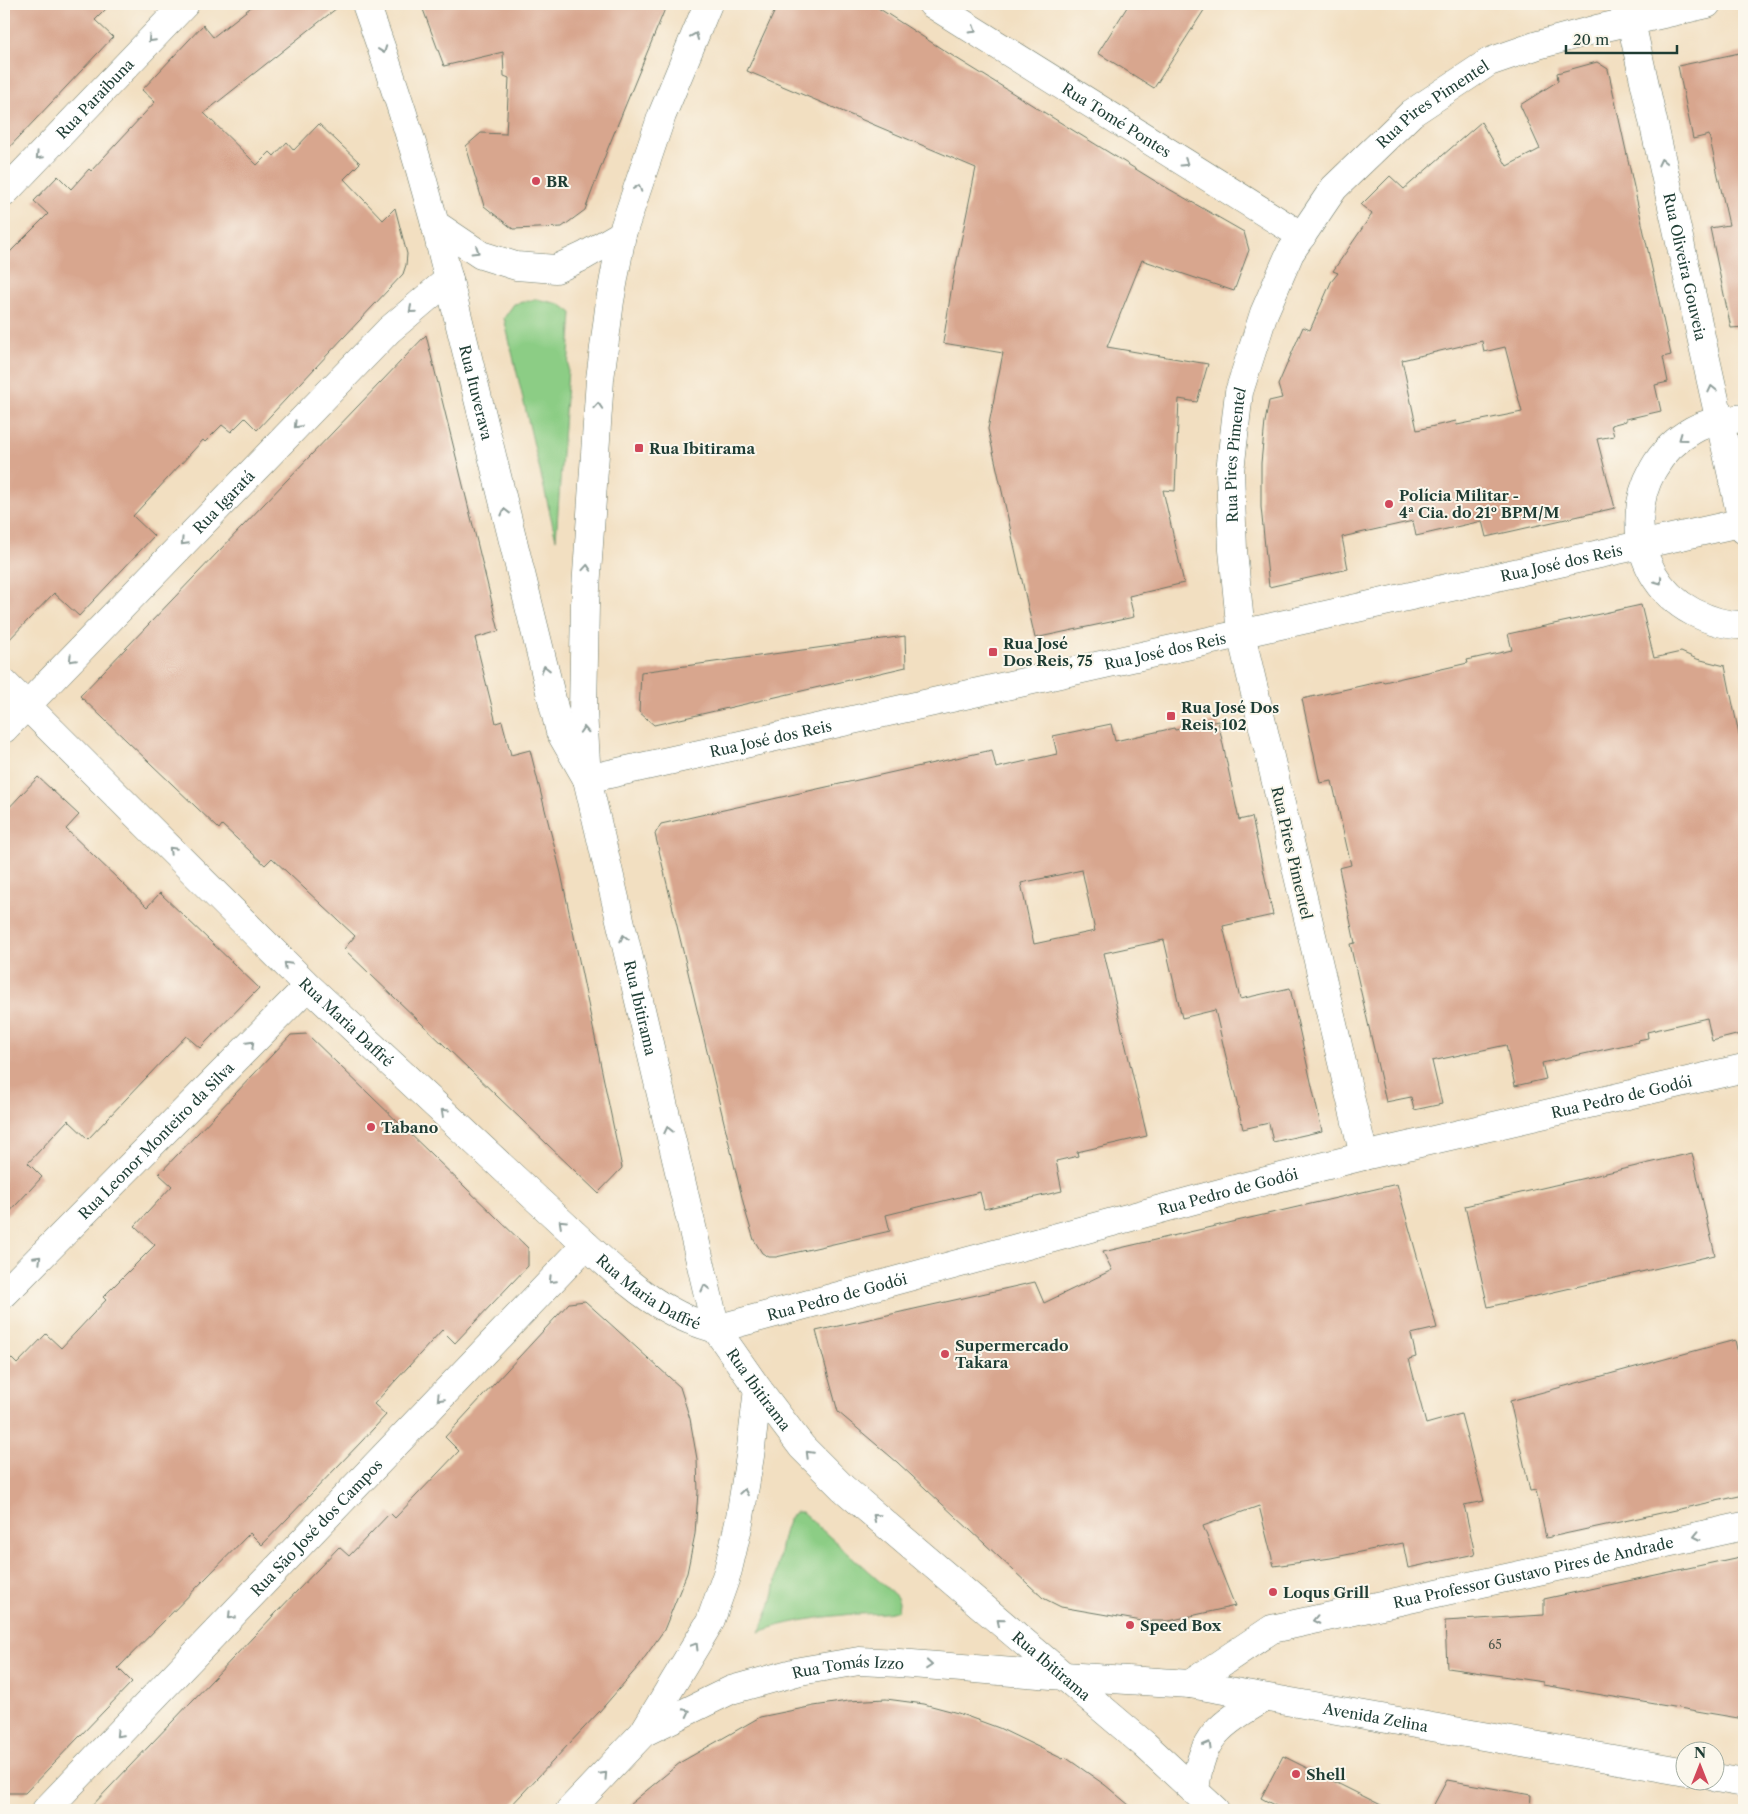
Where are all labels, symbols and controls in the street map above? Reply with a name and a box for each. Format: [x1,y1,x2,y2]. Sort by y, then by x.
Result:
scale bar [1566,22,1677,54]
one-way arrow [967,23,976,33]
text: 20 m [1573,30,1609,49]
one-way arrow [689,32,700,41]
one-way arrow [148,33,157,42]
one-way arrow [377,45,387,53]
street label: Rua Paraibuna [52,54,137,142]
street label: Rua Pires Pimentel [1372,55,1493,152]
street label: Rua Tomé Pontes [1059,78,1175,161]
one-way arrow [36,150,45,159]
one-way arrow [1179,156,1188,166]
one-way arrow [1657,158,1668,167]
place label: BR [546,172,570,191]
marker: BR [530,175,542,187]
one-way arrow [632,184,642,192]
street label: Rua Oliveira Gouveia [1660,191,1711,342]
one-way arrow [471,244,480,254]
one-way arrow [409,305,418,313]
street label: Rua Ituverava [456,343,497,442]
street label: Rua Pires Pimentel [1220,384,1250,523]
one-way arrow [1708,385,1718,394]
one-way arrow [592,402,603,410]
one-way arrow [294,420,303,429]
one-way arrow [1678,432,1688,441]
place label: Rua Ibitirama [649,439,755,458]
marker: Rua Ibitirama [633,442,645,454]
street label: Rua Igaratá [189,466,258,537]
place label: Polícia Militar - 4ª Cia. do 21º BPM/M [1399,486,1560,522]
marker: Polícia Militar - 4ª Cia. do 21º BPM/M [1383,498,1395,510]
one-way arrow [501,508,511,516]
one-way arrow [181,537,190,546]
street label: Rua José dos Reis [1498,540,1624,585]
one-way arrow [581,564,592,572]
one-way arrow [1653,575,1661,584]
street label: Rua José dos Reis [1102,628,1228,673]
place label: Rua José Dos Reis, 75 [1003,634,1093,670]
marker: Rua José Dos Reis, 75 [987,646,999,658]
one-way arrow [69,654,78,663]
one-way arrow [540,666,550,674]
place label: Rua José Dos Reis, 102 [1181,698,1279,734]
marker: Rua José Dos Reis, 102 [1165,710,1177,722]
street label: Rua José dos Reis [708,715,833,761]
one-way arrow [578,726,589,734]
street label: Rua Pires Pimentel [1267,785,1317,922]
one-way arrow [169,847,178,856]
one-way arrow [619,933,630,942]
street label: Rua Ibitirama [620,958,661,1057]
one-way arrow [284,962,293,971]
street label: Rua Maria Daffré [295,973,398,1071]
one-way arrow [245,1041,254,1050]
street label: Rua Leonor Monteiro da Silva [74,1058,238,1223]
street label: Rua Pedro de Godói [1549,1071,1694,1122]
one-way arrow [440,1109,449,1118]
place label: Tabano [381,1118,438,1137]
marker: Tabano [365,1121,377,1133]
one-way arrow [663,1126,674,1135]
street label: Rua Pedro de Godói [1156,1164,1300,1219]
one-way arrow [559,1220,568,1229]
street label: Rua Maria Daffré [593,1250,703,1333]
one-way arrow [32,1256,41,1265]
street label: Rua Pedro de Godói [765,1268,909,1324]
one-way arrow [549,1274,558,1283]
one-way arrow [701,1285,711,1293]
place label: Supermercado Takara [955,1336,1068,1372]
street label: Rua Ibitirama [723,1344,795,1434]
marker: Supermercado Takara [939,1348,951,1360]
one-way arrow [437,1392,446,1401]
one-way arrow [805,1450,814,1459]
street label: Rua São José dos Campos [246,1455,386,1600]
one-way arrow [739,1488,749,1497]
one-way arrow [873,1513,882,1522]
one-way arrow [1692,1530,1701,1541]
street label: Rua Professor Gustavo Pires de Andrade [1391,1532,1675,1612]
place label: Loqus Grill [1283,1583,1369,1602]
marker: Loqus Grill [1267,1586,1279,1598]
one-way arrow [228,1611,237,1620]
one-way arrow [1311,1614,1320,1624]
place label: Speed Box [1140,1616,1221,1635]
one-way arrow [997,1619,1006,1628]
marker: Speed Box [1124,1619,1136,1631]
street label: Rua Ibitirama [1009,1627,1095,1704]
house number: 65 [1488,1637,1502,1652]
one-way arrow [689,1643,699,1652]
street label: Rua Tomás Izzo [790,1651,905,1682]
one-way arrow [925,1659,933,1670]
street label: Avenida Zelina [1321,1698,1430,1736]
one-way arrow [682,1708,691,1718]
one-way arrow [116,1728,125,1737]
one-way arrow [1201,1742,1211,1751]
north arrow [1676,1742,1726,1792]
text: N [1694,1744,1706,1762]
place label: Shell [1306,1765,1345,1784]
marker: Shell [1290,1768,1302,1780]
one-way arrow [598,1771,607,1780]

